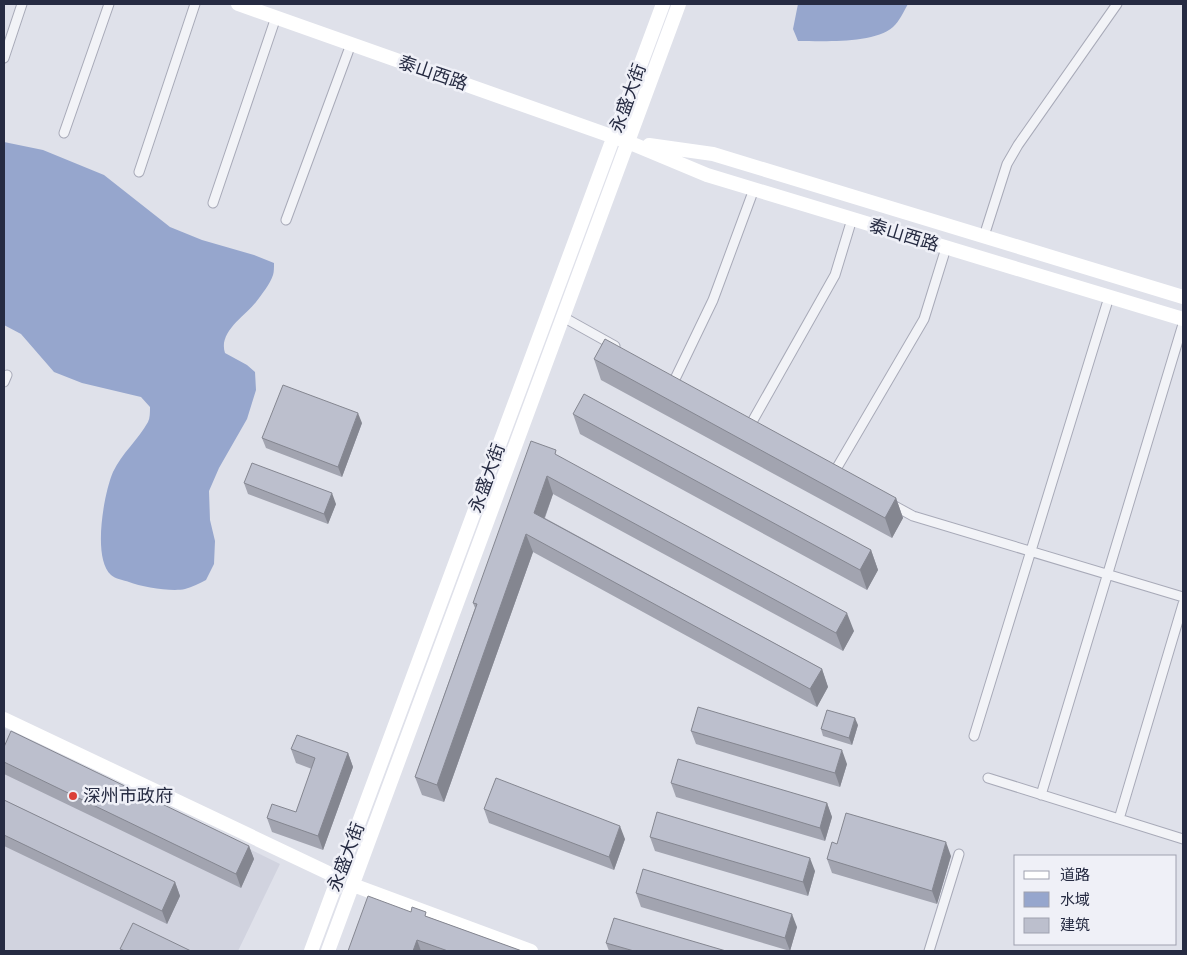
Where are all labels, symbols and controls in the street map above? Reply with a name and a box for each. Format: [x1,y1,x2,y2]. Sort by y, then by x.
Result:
street label: 泰山西路 [395,51,471,95]
street label: 永盛大街 [605,60,651,136]
street label: 泰山西路 [866,214,942,256]
street label: 永盛大街 [464,440,510,516]
place label: 深州市政府 [83,785,173,807]
marker: 深州市政府 [67,790,79,802]
street label: 永盛大街 [323,819,369,895]
legend [1014,855,1177,945]
text: 道路 [1060,866,1090,884]
text: 水域 [1060,891,1090,909]
text: 建筑 [1060,916,1090,934]

